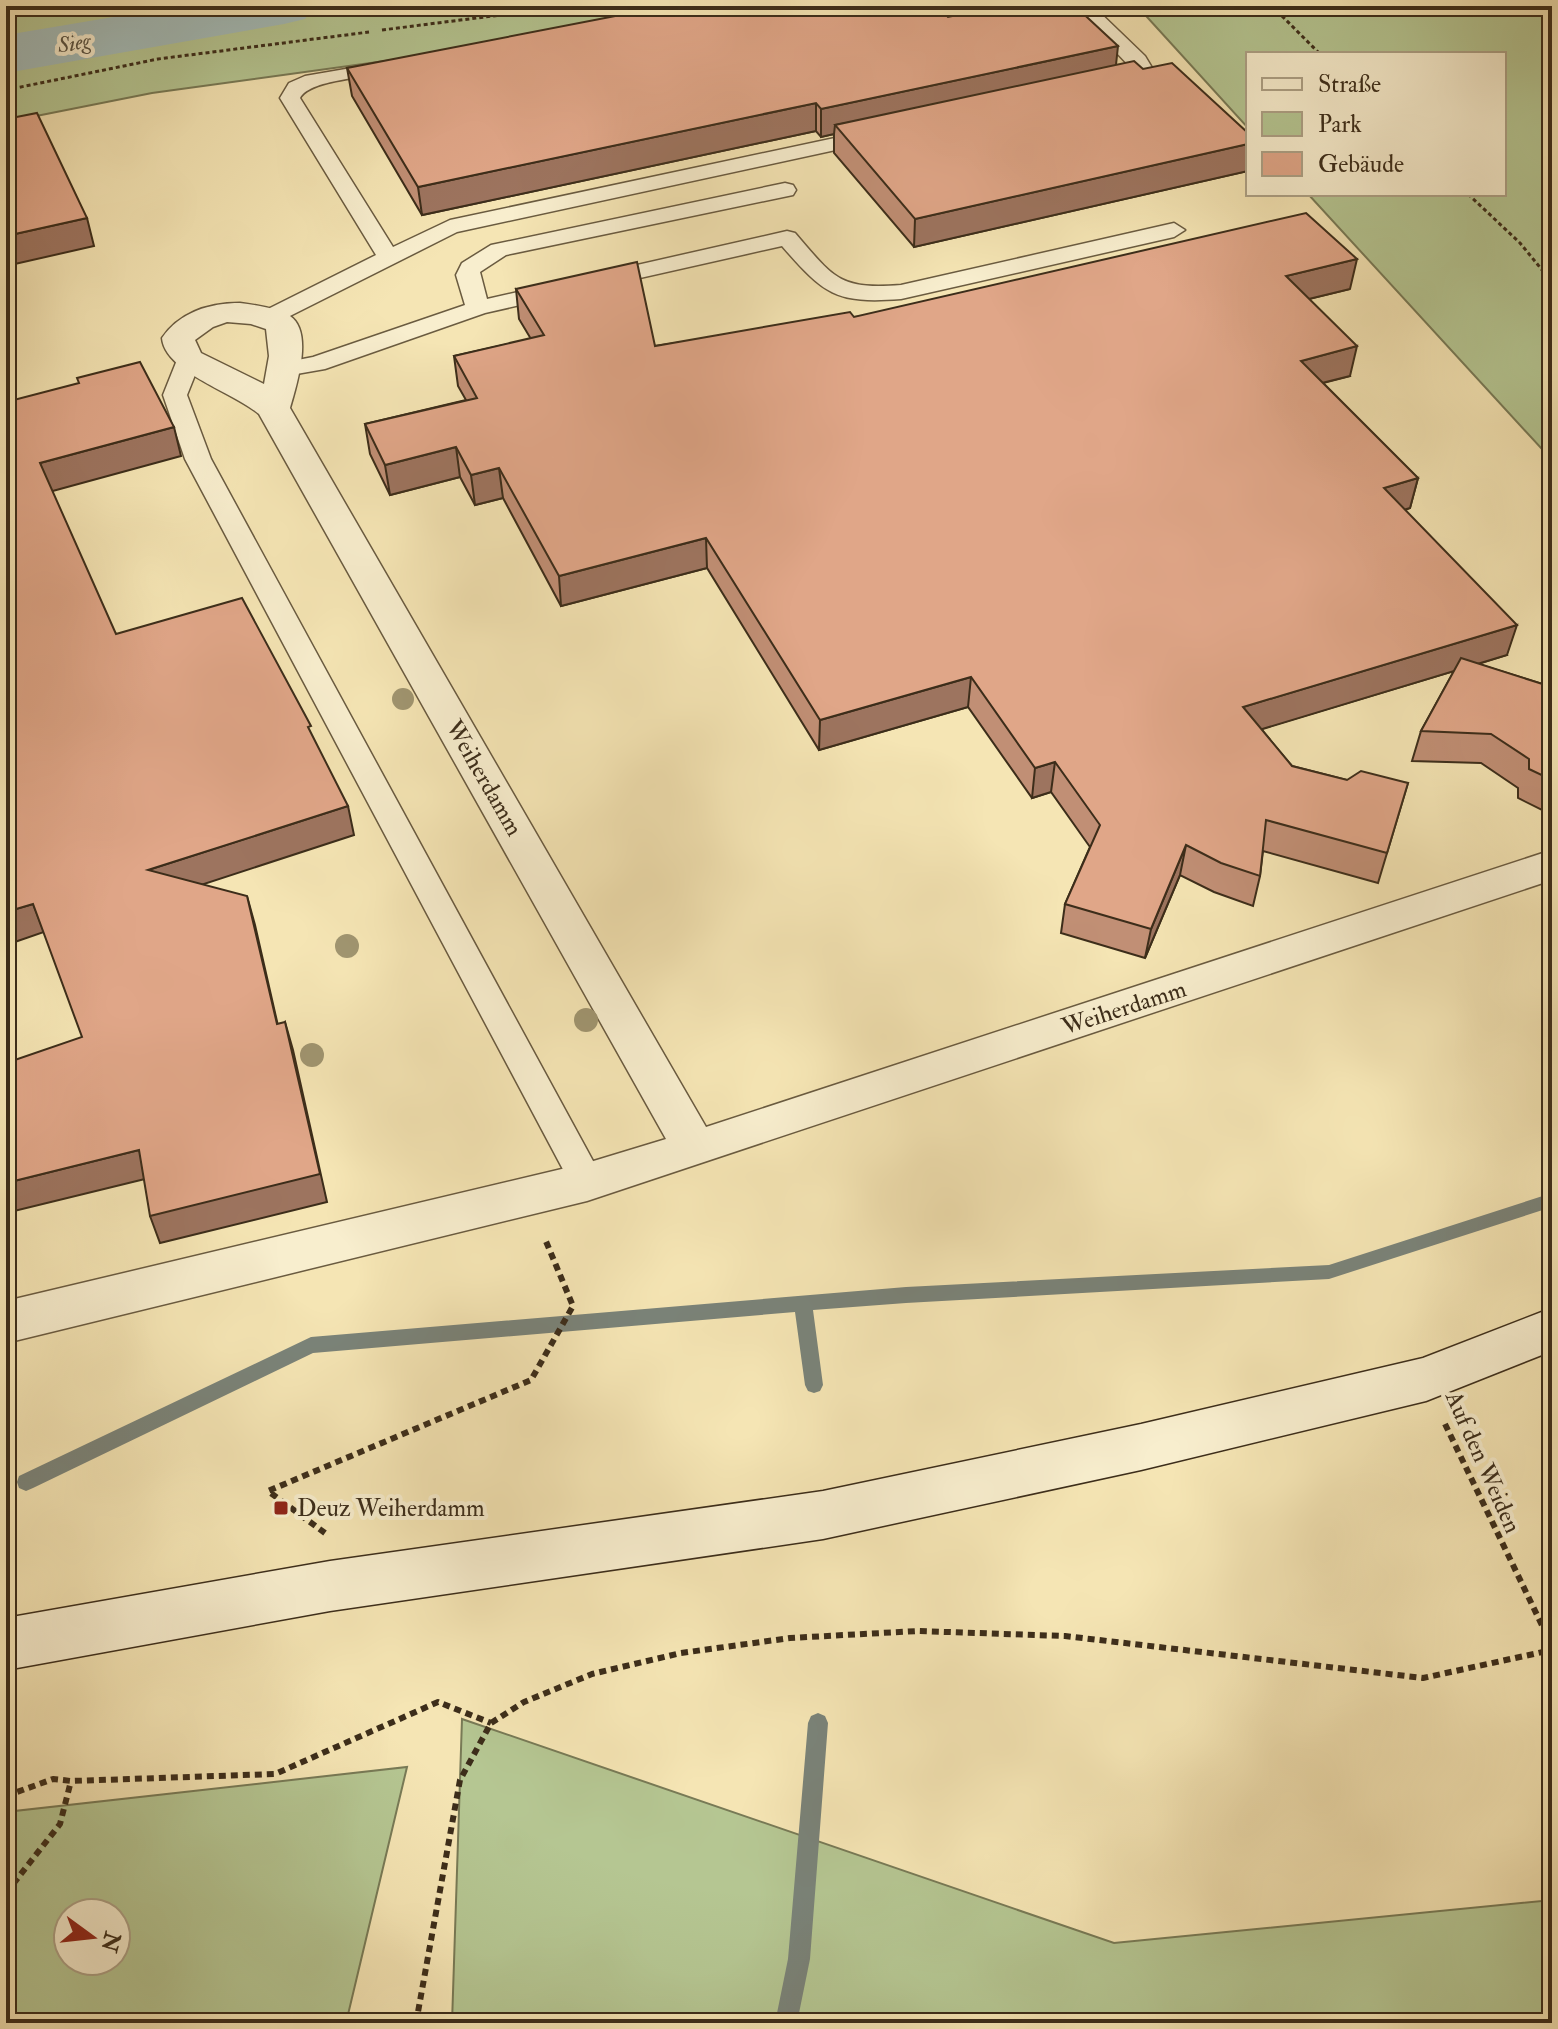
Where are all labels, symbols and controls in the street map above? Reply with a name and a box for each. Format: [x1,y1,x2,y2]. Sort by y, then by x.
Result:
water label: Sieg [54,26,93,60]
legend [1246,52,1506,196]
text: Straße [1318,69,1381,100]
text: Park [1318,109,1362,140]
text: Gebäude [1318,149,1404,180]
street label: Weiherdamm [438,714,530,842]
street label: Weiherdamm [1057,973,1191,1043]
street label: Auf den Weiden [1437,1385,1528,1538]
place label: Deuz Weiherdamm [297,1493,485,1524]
marker: Deuz Weiherdamm [272,1499,290,1517]
north arrow [52,1897,132,1977]
text: N [94,1928,127,1955]

